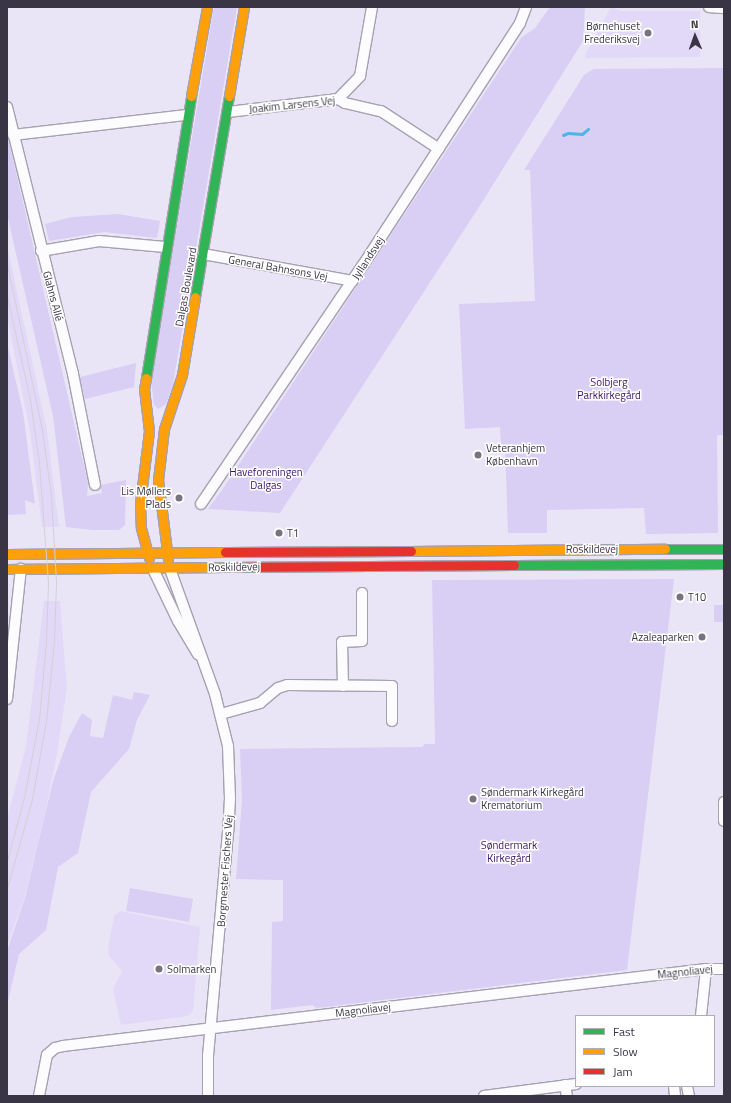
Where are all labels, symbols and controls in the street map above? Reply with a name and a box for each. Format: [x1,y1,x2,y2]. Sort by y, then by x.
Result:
north arrow [675,16,715,56]
text: N [690,16,699,32]
place label: Børnehuset Frederiksvej [584,20,640,46]
marker: Børnehuset Frederiksvej [643,28,653,38]
street label: Joakim Larsens Vej [248,94,336,116]
street label: Jyllandsvej [349,234,387,282]
street label: Dalgas Boulevard [173,246,199,328]
street label: General Bahnsons Vej [227,253,329,283]
street label: Glahns Allé [40,269,66,323]
park label: Solbjerg Parkkirkegård [577,376,641,402]
place label: Veteranhjem København [486,442,545,468]
marker: Veteranhjem København [473,450,483,460]
park label: Haveforeningen Dalgas [229,466,303,492]
place label: Lis Møllers Plads [121,485,171,511]
marker: Lis Møllers Plads [174,493,184,503]
place label: T1 [287,526,299,540]
marker: T1 [274,528,284,538]
street label: Roskildevej [566,542,618,556]
street label: Roskildevej [208,560,260,574]
place label: T10 [688,590,706,604]
marker: T10 [675,592,685,602]
place label: Azaleaparken [632,630,694,644]
marker: Azaleaparken [697,632,707,642]
place label: Søndermark Kirkegård Krematorium [481,786,584,812]
marker: Søndermark Kirkegård Krematorium [468,794,478,804]
street label: Borgmester Fischers Vej [214,814,236,928]
park label: Søndermark Kirkegård [481,839,537,865]
place label: Solmarken [167,962,216,976]
street label: Magnoliavej [657,963,713,981]
marker: Solmarken [154,964,164,974]
street label: Magnoliavej [335,1000,391,1020]
legend [575,1015,715,1087]
text: Fast [613,1022,635,1041]
text: Slow [613,1042,638,1061]
text: Jam [613,1062,633,1081]

